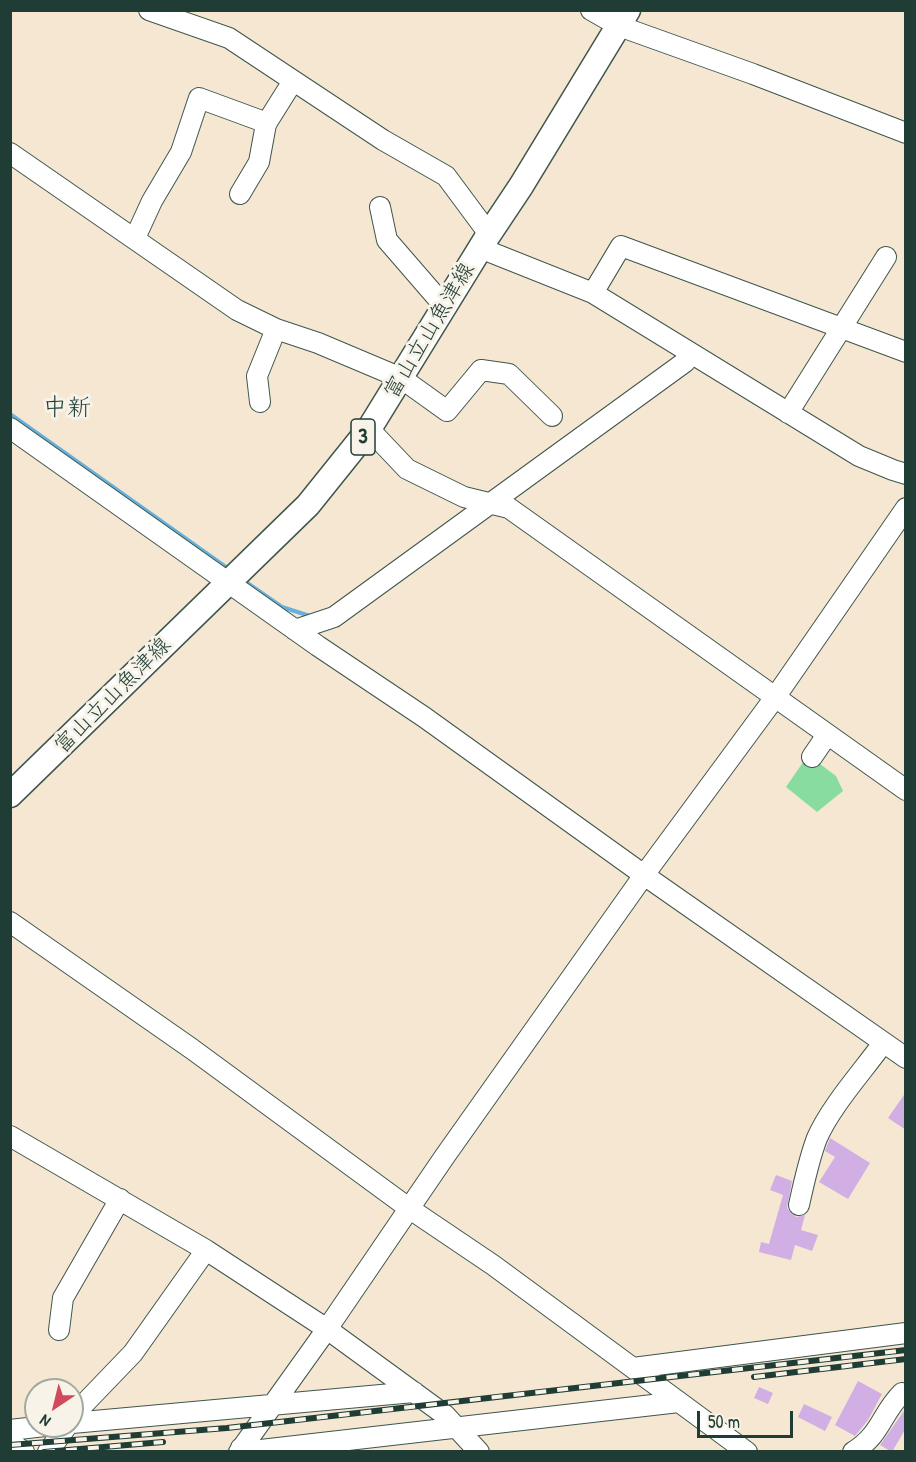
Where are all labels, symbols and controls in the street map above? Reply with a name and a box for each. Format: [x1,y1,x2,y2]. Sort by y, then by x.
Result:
street label: 富山立山魚津線 [379,258,481,404]
district label: 中新 [43,395,91,423]
road number: 3 [351,419,375,455]
street label: 富山立山魚津線 [49,632,177,760]
north arrow [24,1378,84,1438]
scale bar [700,1399,796,1437]
text: 50 m [708,1409,740,1434]
text: N [35,1410,55,1433]

